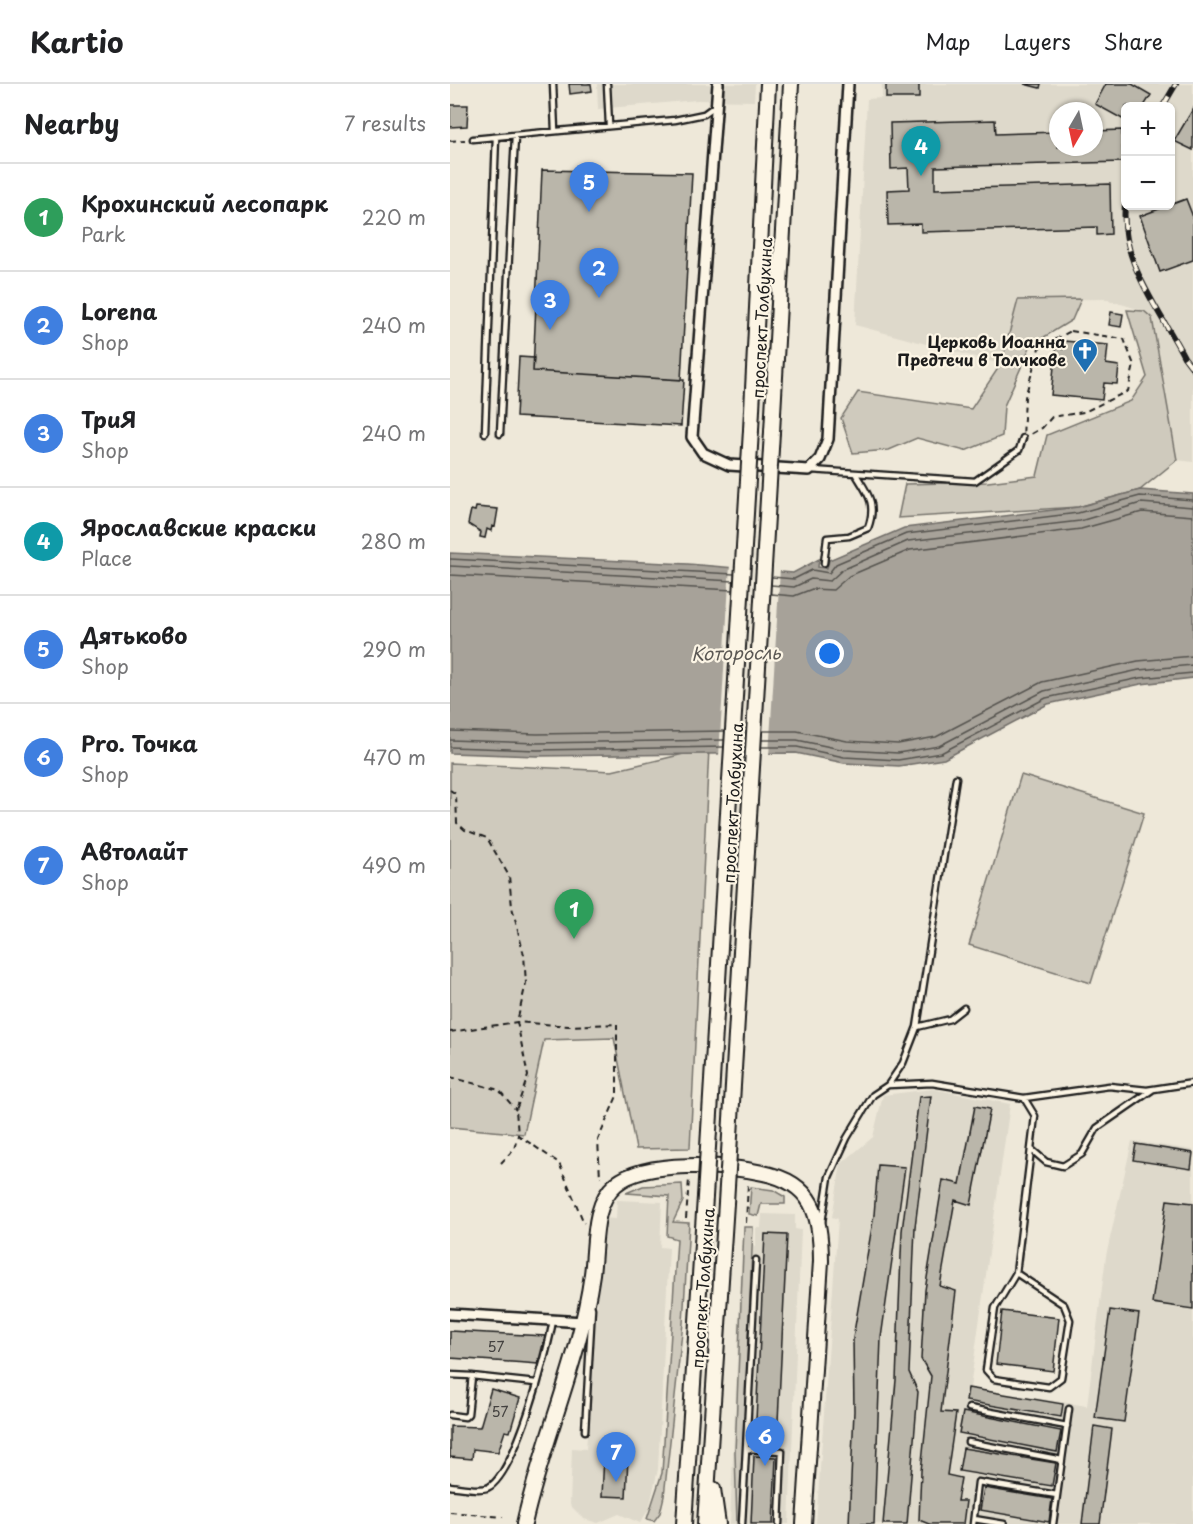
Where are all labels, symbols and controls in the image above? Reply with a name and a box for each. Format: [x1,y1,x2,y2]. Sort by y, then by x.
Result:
text: Kartio [30,20,124,63]
text: Map [926,25,970,57]
text: Layers [1003,25,1071,57]
text: Share [1104,25,1163,57]
north arrow [1049,102,1103,156]
map controls [1121,102,1175,210]
button: + [1121,102,1175,156]
text: Nearby [24,104,119,143]
text: 7 results [344,108,426,138]
pin: 4 [902,126,940,176]
button: − [1121,156,1175,210]
pin: 5 [570,162,608,212]
text: Крохинский лесопарк [81,186,328,219]
text: 1 [39,202,48,232]
text: 220 m [362,202,426,232]
text: Park [81,219,126,249]
street label: проспект Толбухина [745,237,777,399]
pin: 2 [580,248,618,298]
pin: 3 [530,280,570,330]
text: Lorena [81,294,157,327]
text: 2 [36,310,51,340]
text: 240 m [361,310,426,340]
text: Shop [81,327,129,357]
place label: Церковь Иоанна Предтечи в Толчкове [897,329,1066,371]
church icon: Церковь Иоанна Предтечи в Толчкове [1070,336,1100,374]
text: ТриЯ [81,402,136,435]
text: 3 [37,418,50,448]
text: 240 m [361,418,426,448]
text: Shop [81,435,129,465]
text: Ярославские краски [81,510,317,543]
text: 4 [37,526,50,556]
text: 280 m [361,526,426,556]
text: Place [81,543,132,573]
text: Дятьково [81,618,187,651]
text: 5 [37,634,50,664]
text: 290 m [362,634,426,664]
water label: Которосль [691,638,782,667]
your location [815,639,844,668]
text: Shop [81,651,129,681]
street label: проспект Толбухина [716,722,748,884]
text: Pro. Точка [81,726,198,759]
text: 6 [36,742,51,772]
text: 470 m [363,742,426,772]
text: Shop [81,759,129,789]
text: Автолайт [81,834,187,867]
text: 7 [38,850,49,880]
text: 490 m [362,850,426,880]
text: Shop [81,867,129,897]
pin: 1 [554,890,594,939]
street label: проспект Толбухина [684,1207,720,1369]
house number: 57 [488,1336,504,1357]
house number: 57 [492,1401,508,1422]
pin: 6 [746,1416,784,1466]
pin: 7 [596,1432,636,1482]

